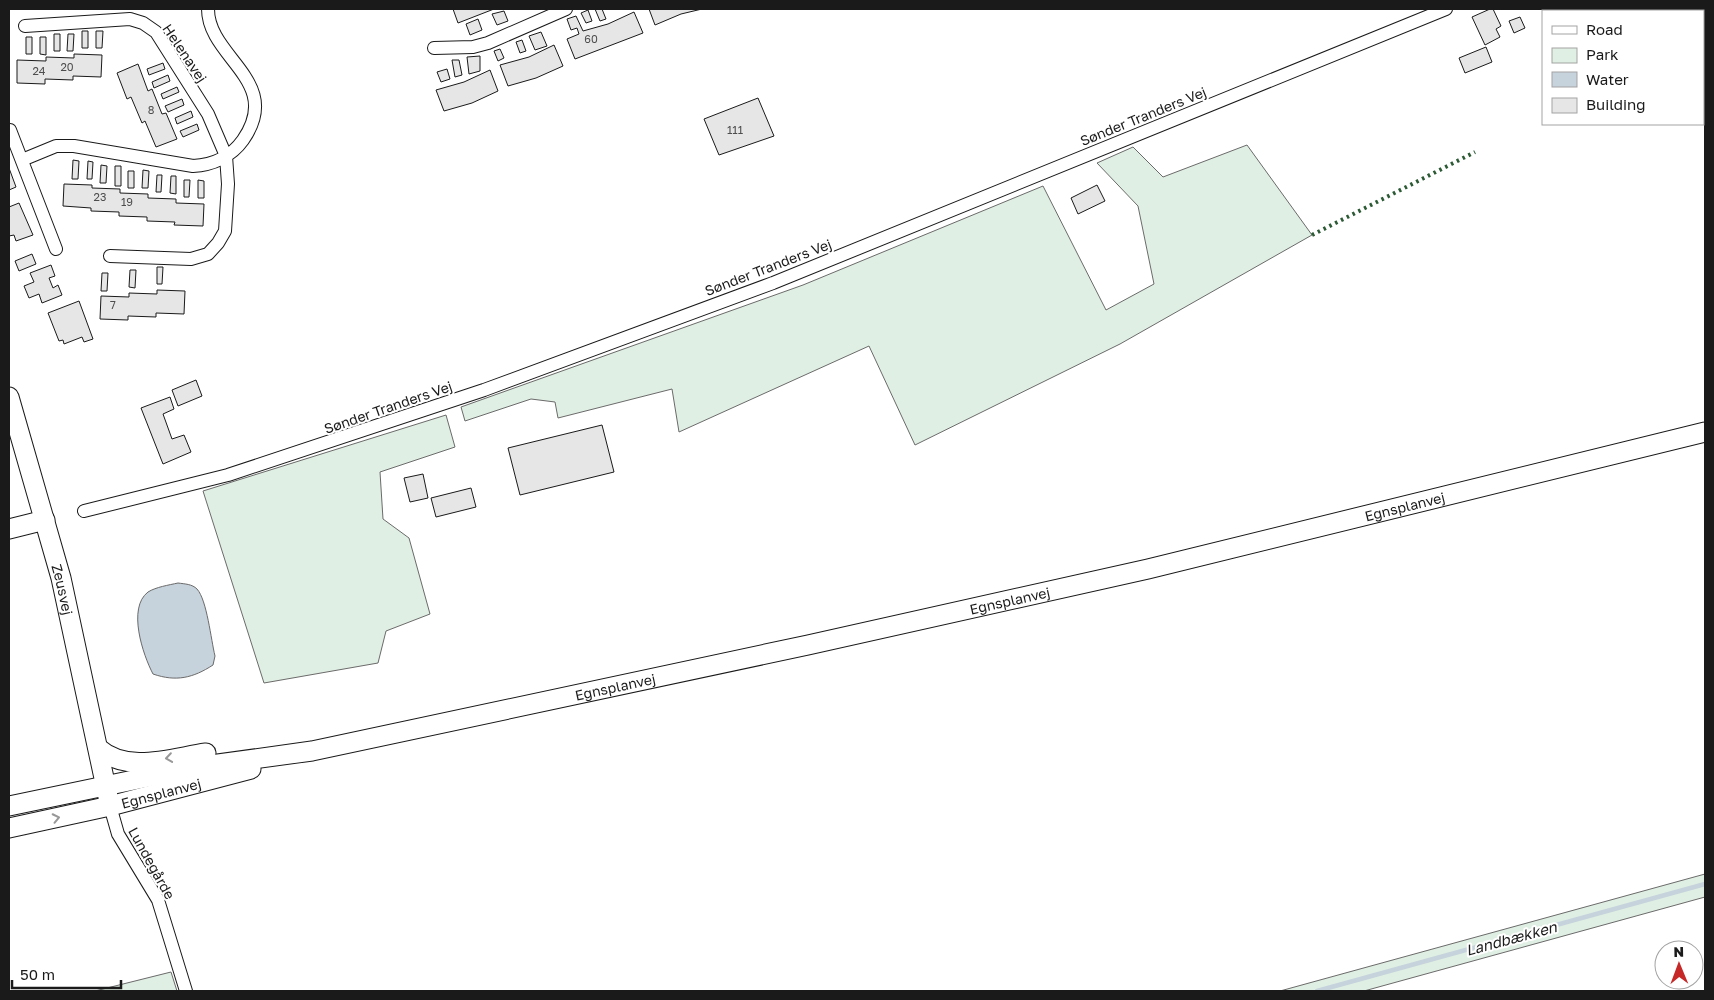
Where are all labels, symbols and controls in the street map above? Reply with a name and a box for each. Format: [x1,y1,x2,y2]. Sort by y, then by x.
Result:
legend [1542,10,1704,125]
text: Road [1586,20,1623,38]
street label: Helenavej [159,21,211,85]
house number: 60 [584,32,598,45]
text: Park [1586,45,1619,63]
house number: 20 [60,60,74,73]
house number: 24 [32,64,46,77]
text: Water [1586,70,1629,88]
street label: Sønder Tranders Vej [1077,83,1209,149]
text: Building [1586,95,1646,113]
house number: 8 [148,103,155,116]
house number: 111 [727,123,743,136]
house number: 23 [94,190,106,203]
house number: 19 [121,195,133,208]
street label: Sønder Tranders Vej [702,235,834,299]
house number: 7 [110,298,116,311]
street label: Sønder Tranders Vej [322,377,454,437]
street label: Egnsplanvej [1363,488,1446,524]
street label: Zeusvej [49,562,77,616]
street label: Egnsplanvej [968,583,1052,617]
street label: Egnsplanvej [573,669,657,703]
one-way arrow [165,752,173,763]
street label: Egnsplanvej [119,774,203,811]
one-way arrow [52,813,61,823]
street label: Lundegårde [125,824,179,902]
water label: Landbækken [1464,917,1559,959]
north arrow [1654,940,1704,990]
text: N [1673,943,1684,960]
scale bar [12,958,121,990]
text: 50 m [20,965,55,983]

